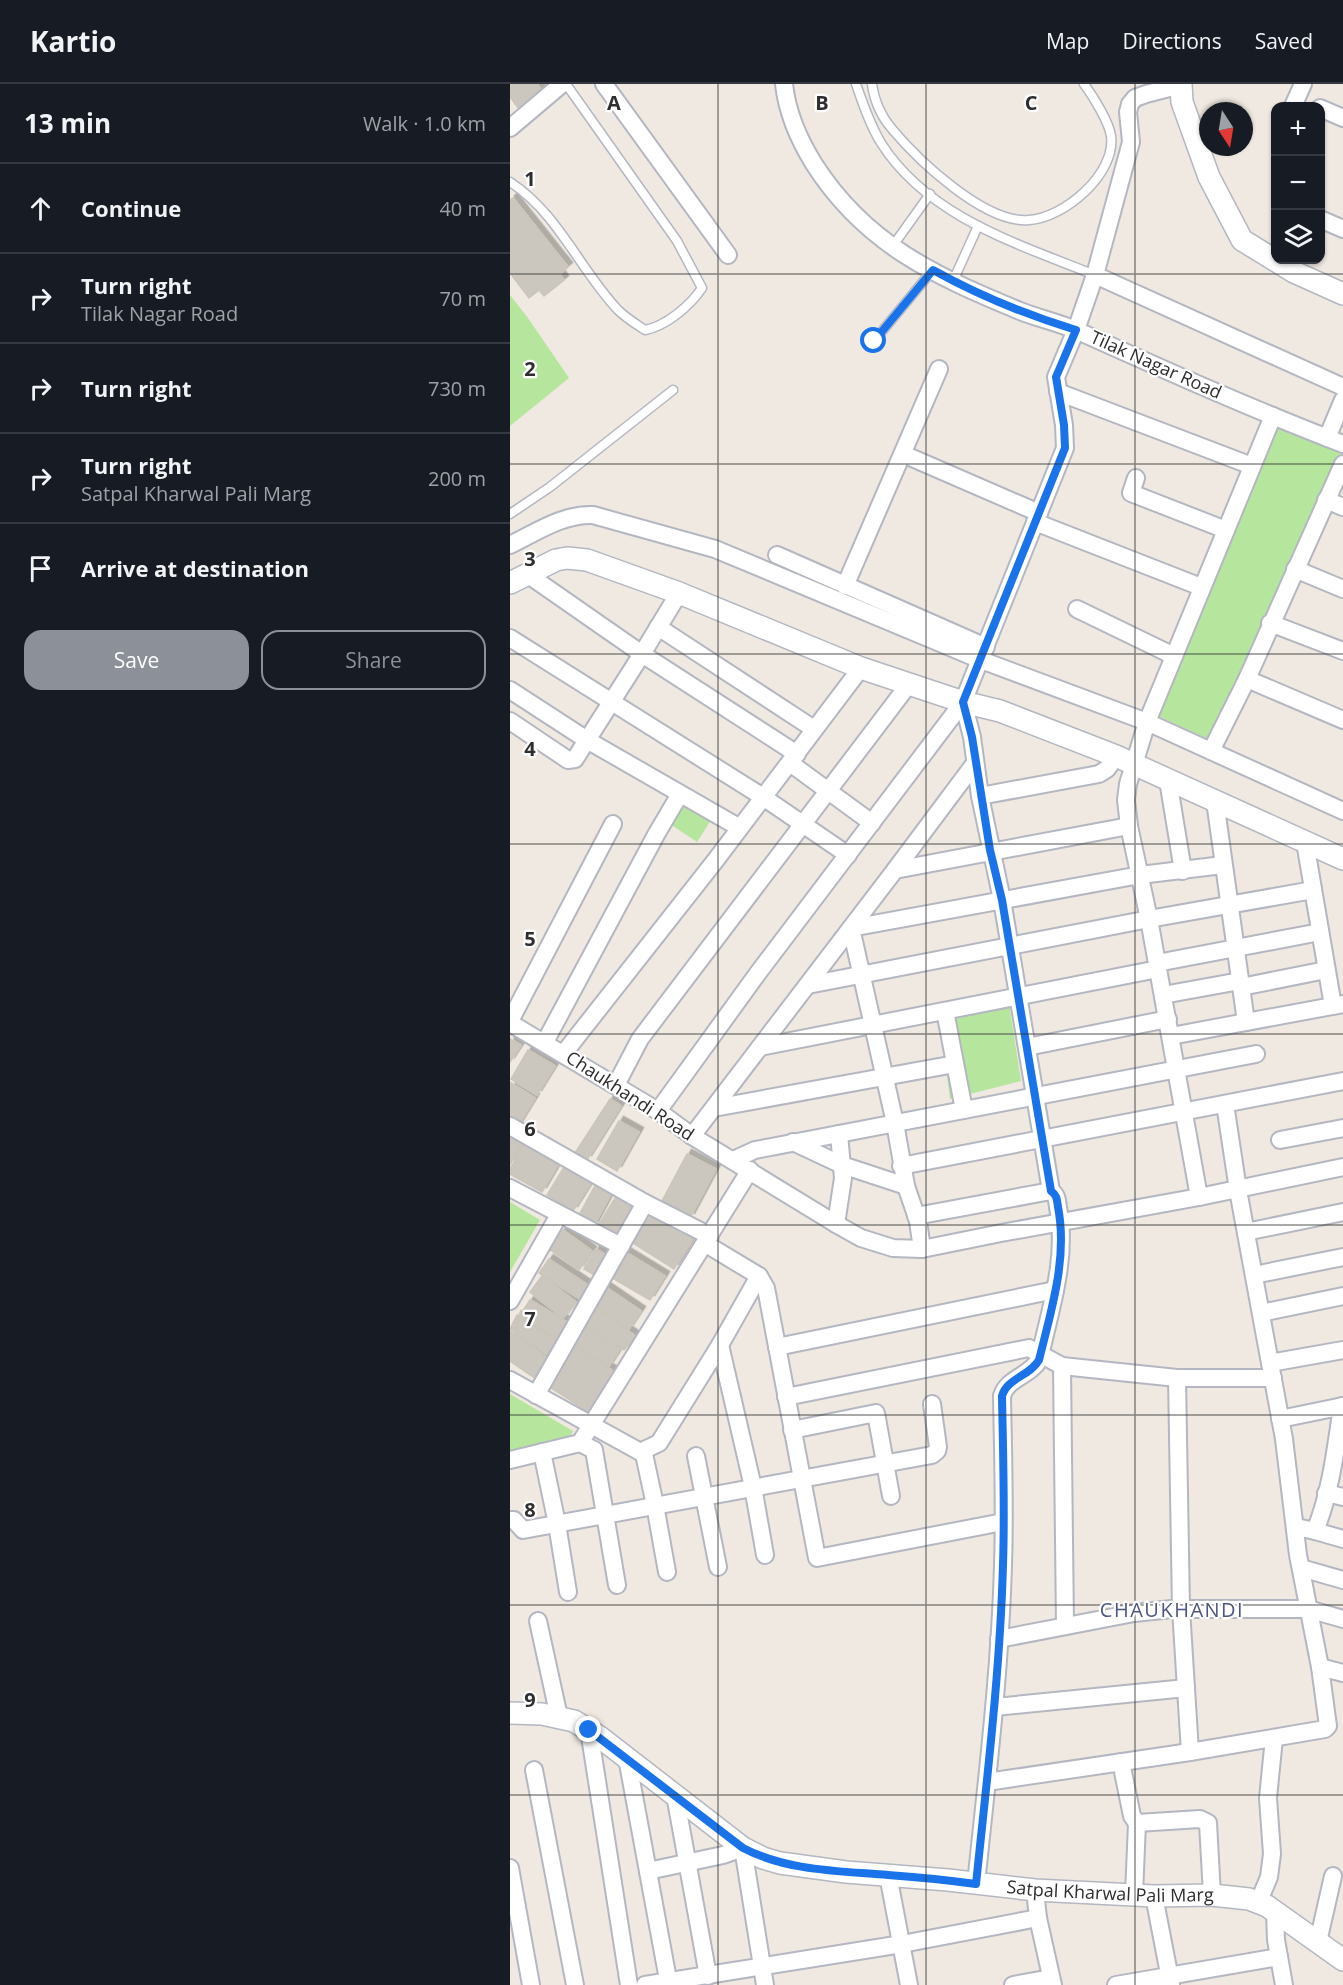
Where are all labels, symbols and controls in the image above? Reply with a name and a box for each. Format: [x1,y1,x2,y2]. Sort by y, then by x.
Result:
text: Kartio [30,22,116,60]
text: Map [1046,27,1089,55]
text: Directions [1122,27,1222,55]
text: Saved [1255,27,1313,55]
text: A [607,89,621,116]
text: B [815,89,829,116]
text: C [1025,89,1038,116]
north arrow [1199,102,1253,156]
map controls [1271,102,1325,264]
button: + [1271,102,1325,156]
text: 13 min [24,105,111,141]
text: Walk · 1.0 km [363,110,486,137]
button: − [1271,156,1325,210]
text: 1 [524,165,536,192]
icon: ahead [24,192,57,225]
text: Continue [81,193,181,223]
text: 40 m [439,195,486,222]
button: layers [1271,210,1325,264]
text: Turn right [81,270,192,300]
icon: right [24,282,57,315]
text: 70 m [439,285,486,312]
text: Tilak Nagar Road [81,300,238,327]
street label: Tilak Nagar Road [1087,324,1226,404]
route start [860,327,886,353]
text: 2 [524,355,536,382]
icon: right [24,372,57,405]
text: Turn right [81,373,192,403]
text: 730 m [428,375,486,402]
text: Turn right [81,450,192,480]
icon: right [24,462,57,495]
text: 200 m [428,465,486,492]
text: Satpal Kharwal Pali Marg [81,480,311,507]
text: 3 [524,545,536,572]
icon: arrive [24,552,57,585]
text: Arrive at destination [81,553,309,583]
button: Save [24,630,249,690]
button: Share [261,630,486,690]
text: 4 [524,735,536,762]
text: 5 [524,925,536,952]
street label: Chaukhandi Road [562,1045,699,1146]
text: 6 [524,1115,536,1142]
text: 7 [524,1305,536,1332]
text: 8 [524,1496,536,1523]
district label: CHAUKHANDI [1100,1596,1244,1623]
text: 9 [524,1686,536,1713]
route end [575,1716,601,1742]
street label: Satpal Kharwal Pali Marg [1005,1874,1214,1907]

